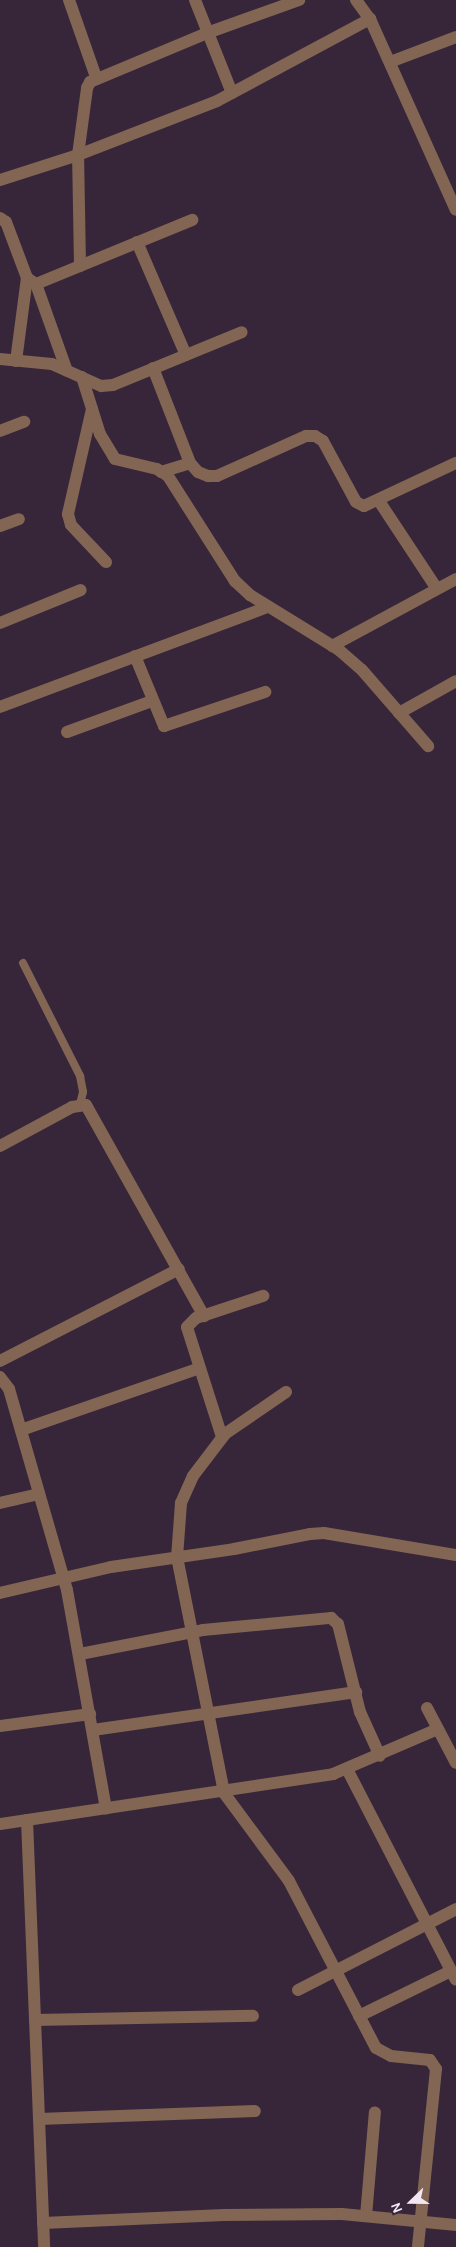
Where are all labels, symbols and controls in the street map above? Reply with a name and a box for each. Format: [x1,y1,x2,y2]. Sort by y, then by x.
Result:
north arrow [386,2177,436,2227]
text: N [387,2200,406,2216]

